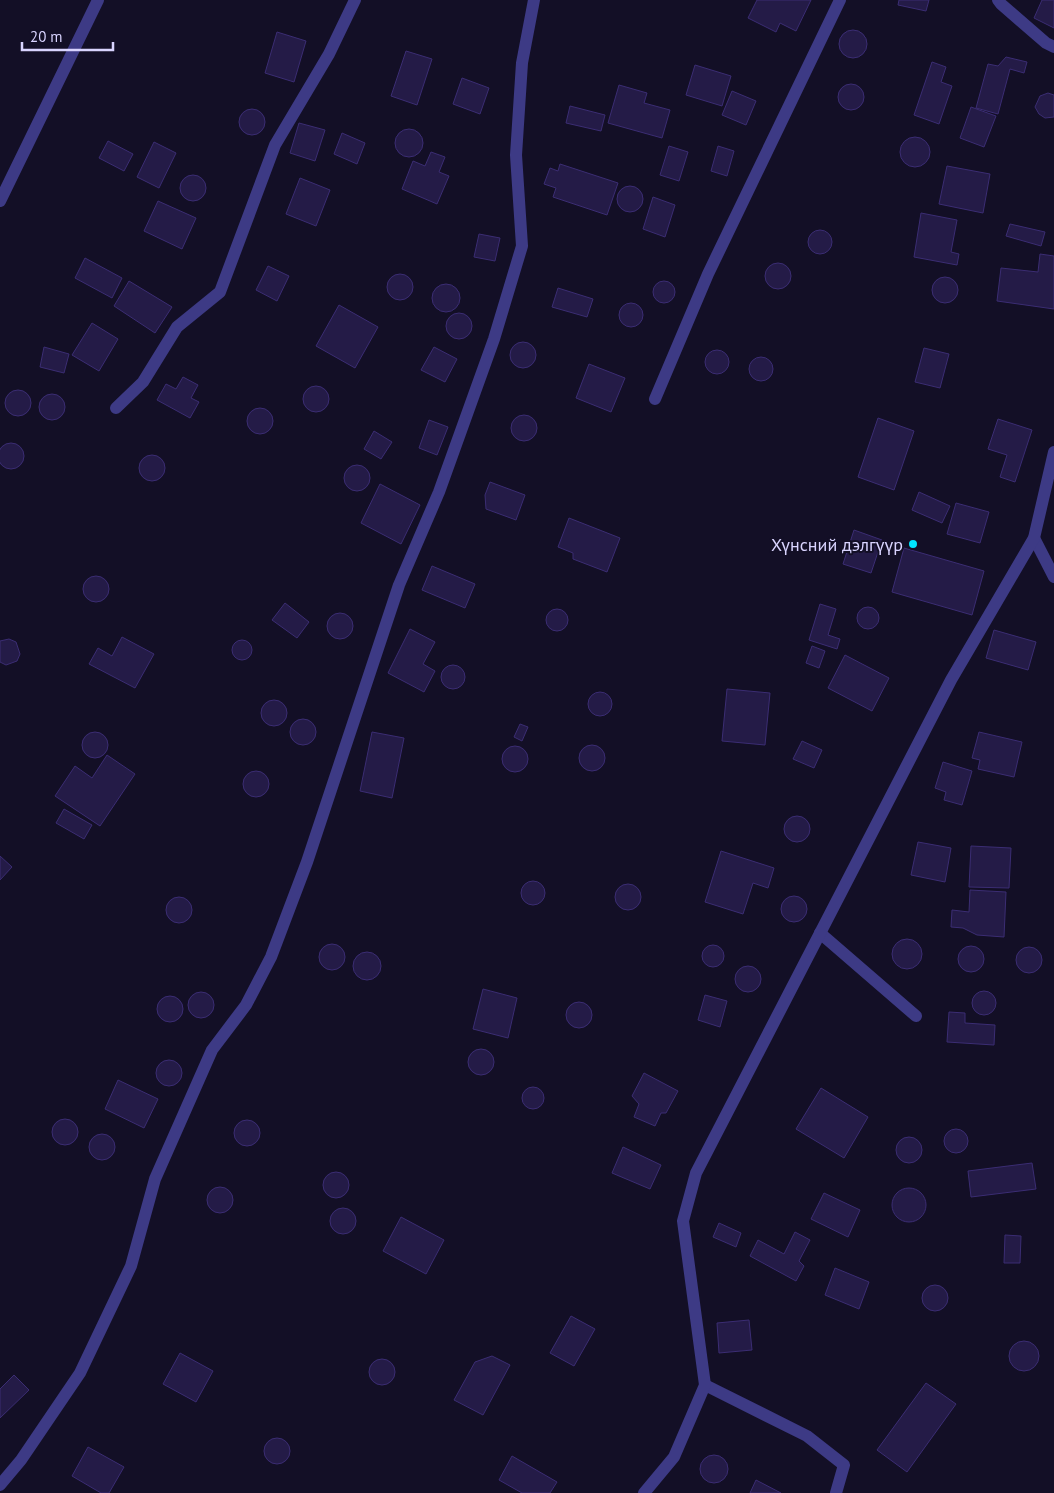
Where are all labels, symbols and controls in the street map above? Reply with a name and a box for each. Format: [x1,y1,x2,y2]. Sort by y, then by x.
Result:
scale bar [22,20,114,52]
text: 20 m [30,27,63,46]
place label: Хүнсний дэлгүүр [771,533,903,556]
marker: Хүнсний дэлгүүр [907,538,919,550]

